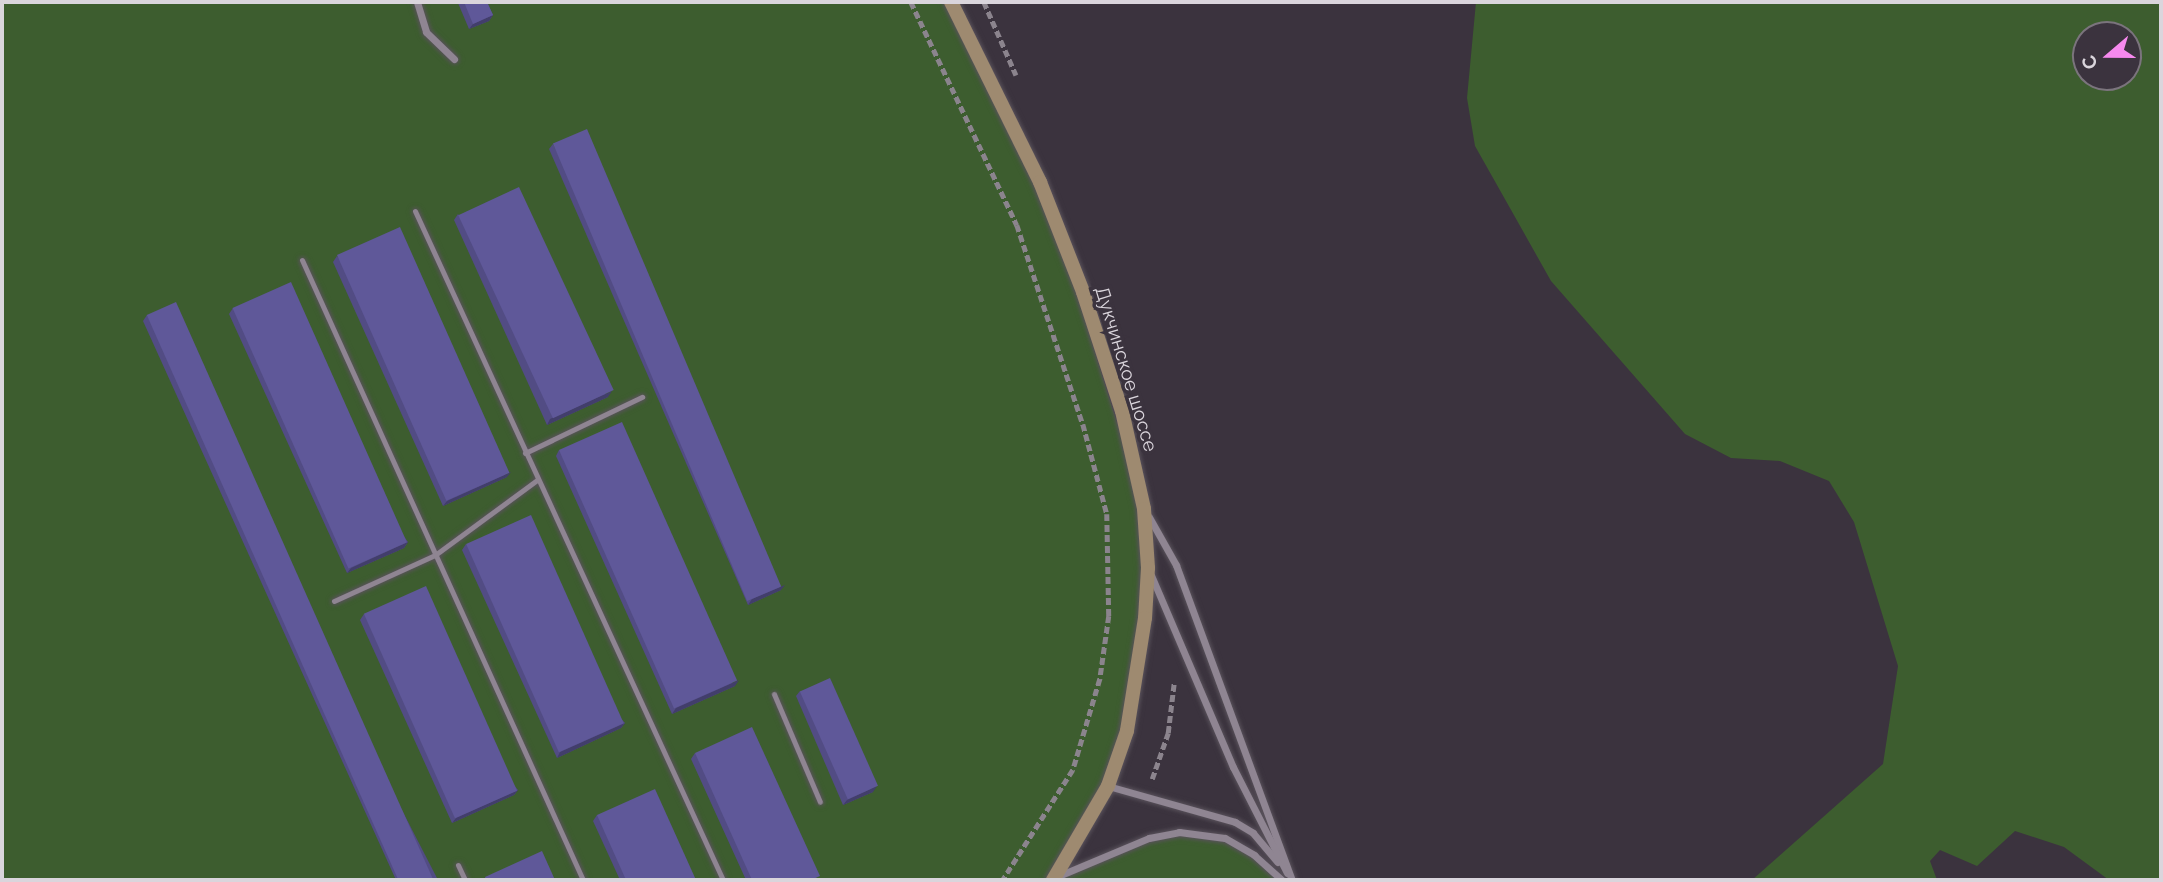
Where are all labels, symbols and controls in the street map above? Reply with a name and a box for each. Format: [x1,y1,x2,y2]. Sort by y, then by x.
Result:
north arrow [2072,21,2142,91]
text: С [2077,53,2102,72]
street label: Дукчинское шоссе [1090,284,1162,454]

